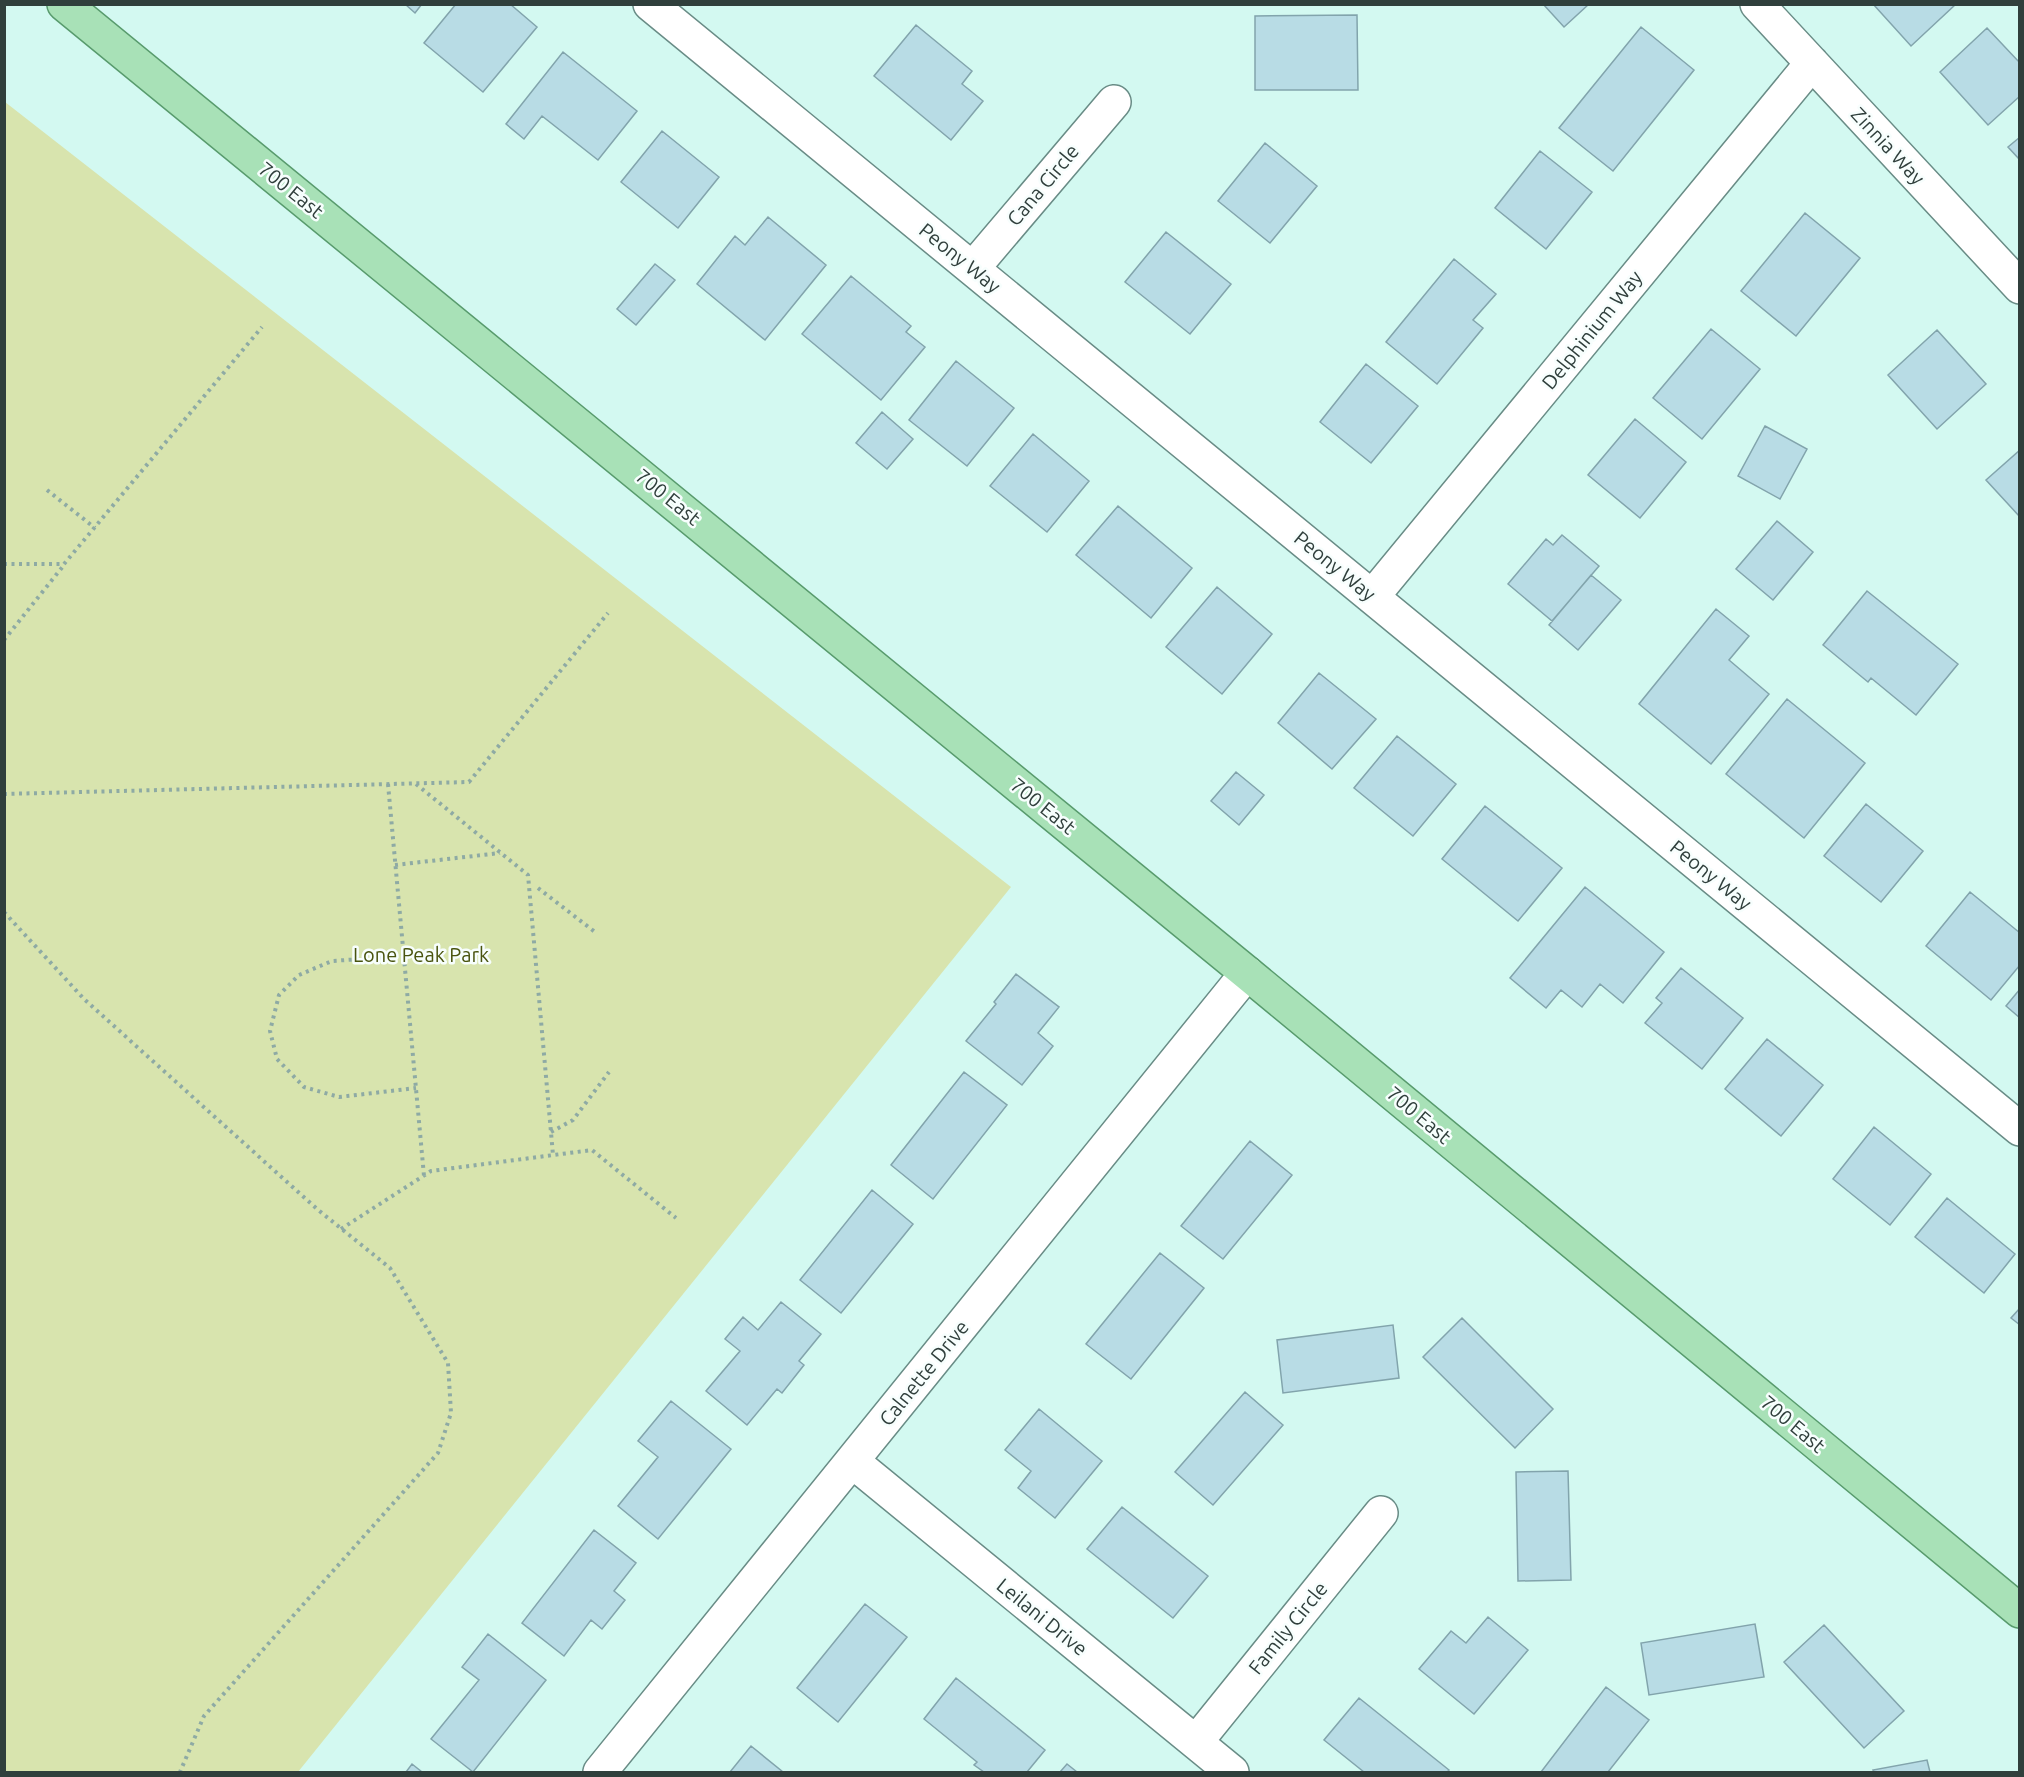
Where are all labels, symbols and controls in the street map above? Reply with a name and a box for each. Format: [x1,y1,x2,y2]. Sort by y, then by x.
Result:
street label: Zinnia Way [1847,102,1930,189]
street label: Cana Circle [1002,139,1083,230]
street label: 700 East [254,157,328,223]
street label: Peony Way [915,218,1006,298]
street label: Delphinium Way [1537,265,1647,394]
street label: 700 East [631,464,705,530]
street label: Peony Way [1290,526,1381,606]
street label: 700 East [1006,773,1080,839]
street label: Peony Way [1666,835,1757,915]
park label: Lone Peak Park [353,943,489,966]
street label: 700 East [1383,1081,1456,1148]
street label: Calnette Drive [874,1315,973,1430]
street label: 700 East [1757,1390,1830,1457]
street label: Leilani Drive [992,1573,1092,1660]
street label: Family Circle [1243,1577,1332,1678]

